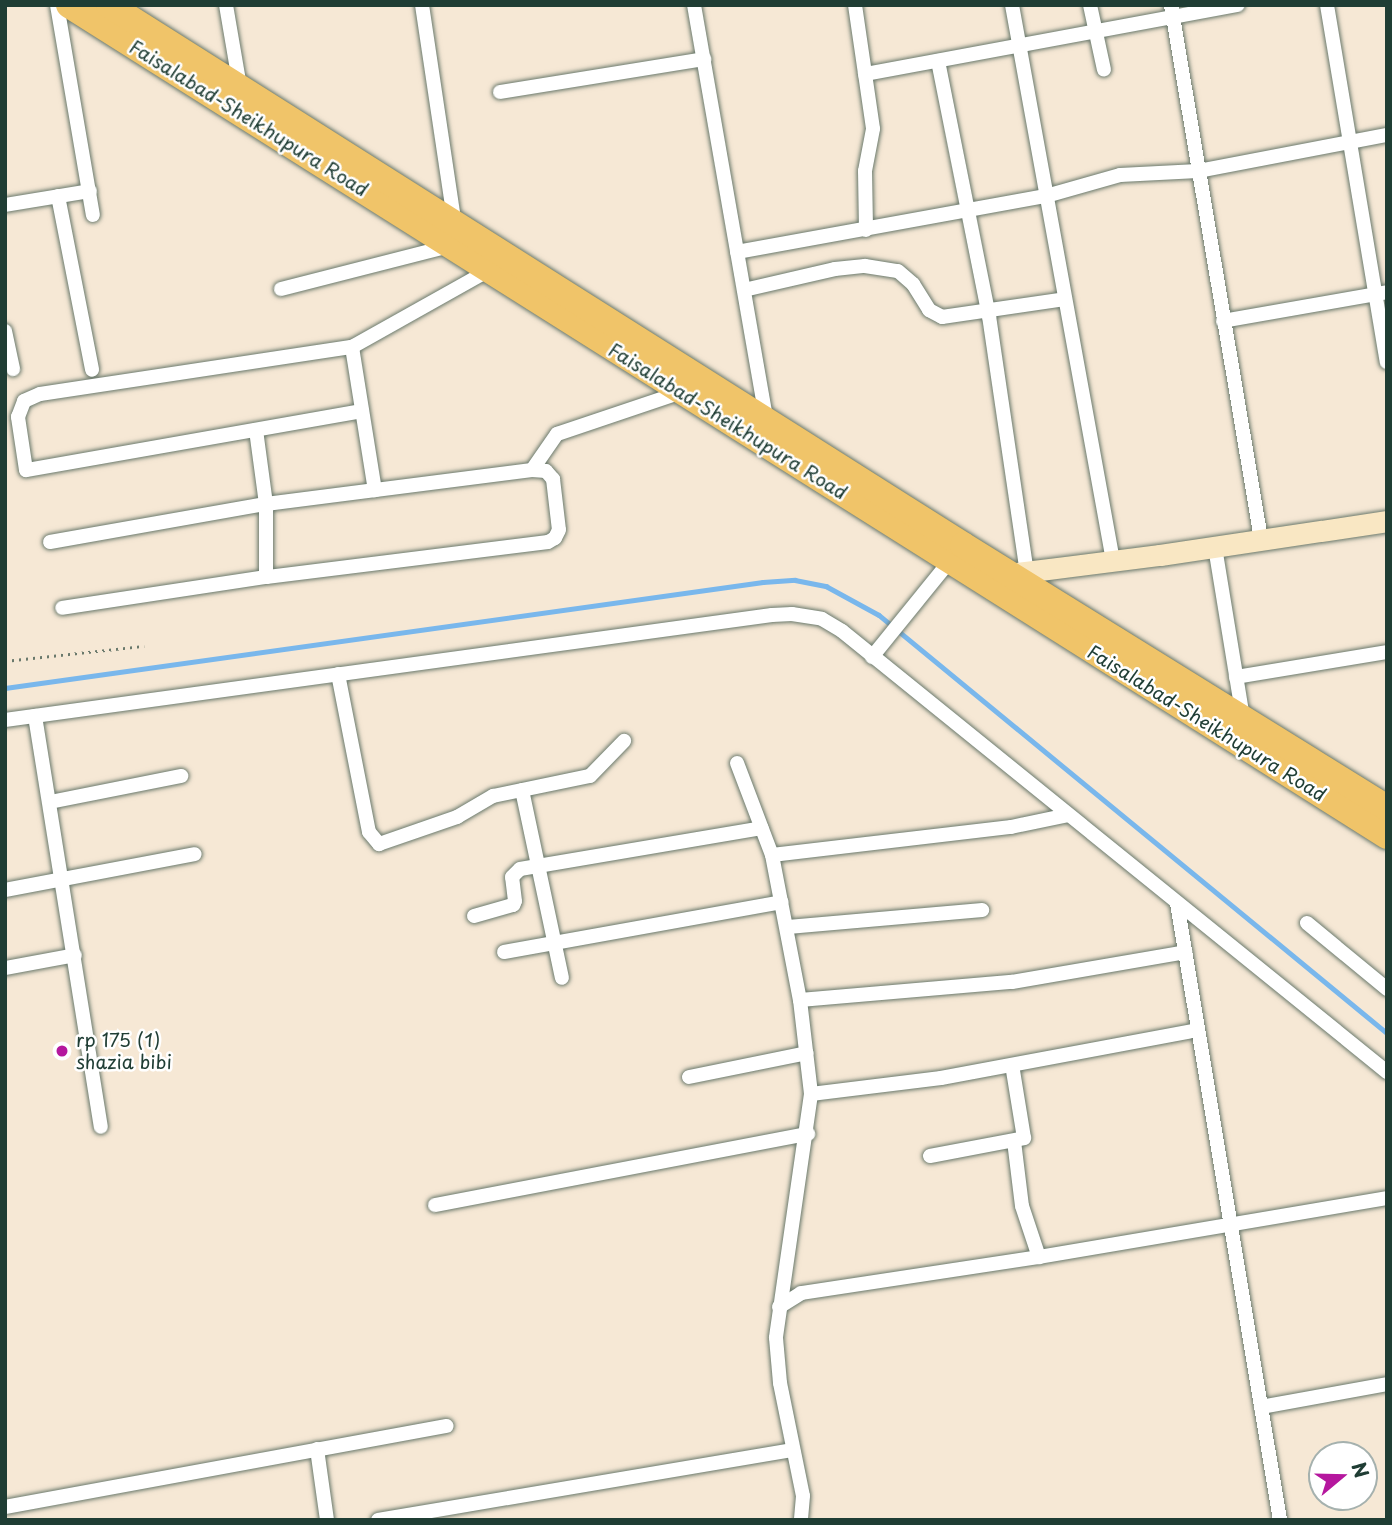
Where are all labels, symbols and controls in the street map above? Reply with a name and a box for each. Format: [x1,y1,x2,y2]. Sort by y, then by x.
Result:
street label: Faisalabad-Sheikhupura Road [126,35,372,201]
street label: Faisalabad-Sheikhupura Road [605,338,851,504]
street label: Faisalabad-Sheikhupura Road [1084,640,1330,806]
place label: rp 175 (1) shazia bibi [76,1029,172,1073]
marker: rp 175 (1) shazia bibi [54,1043,70,1059]
north arrow [1308,1441,1378,1511]
text: N [1345,1458,1377,1481]

